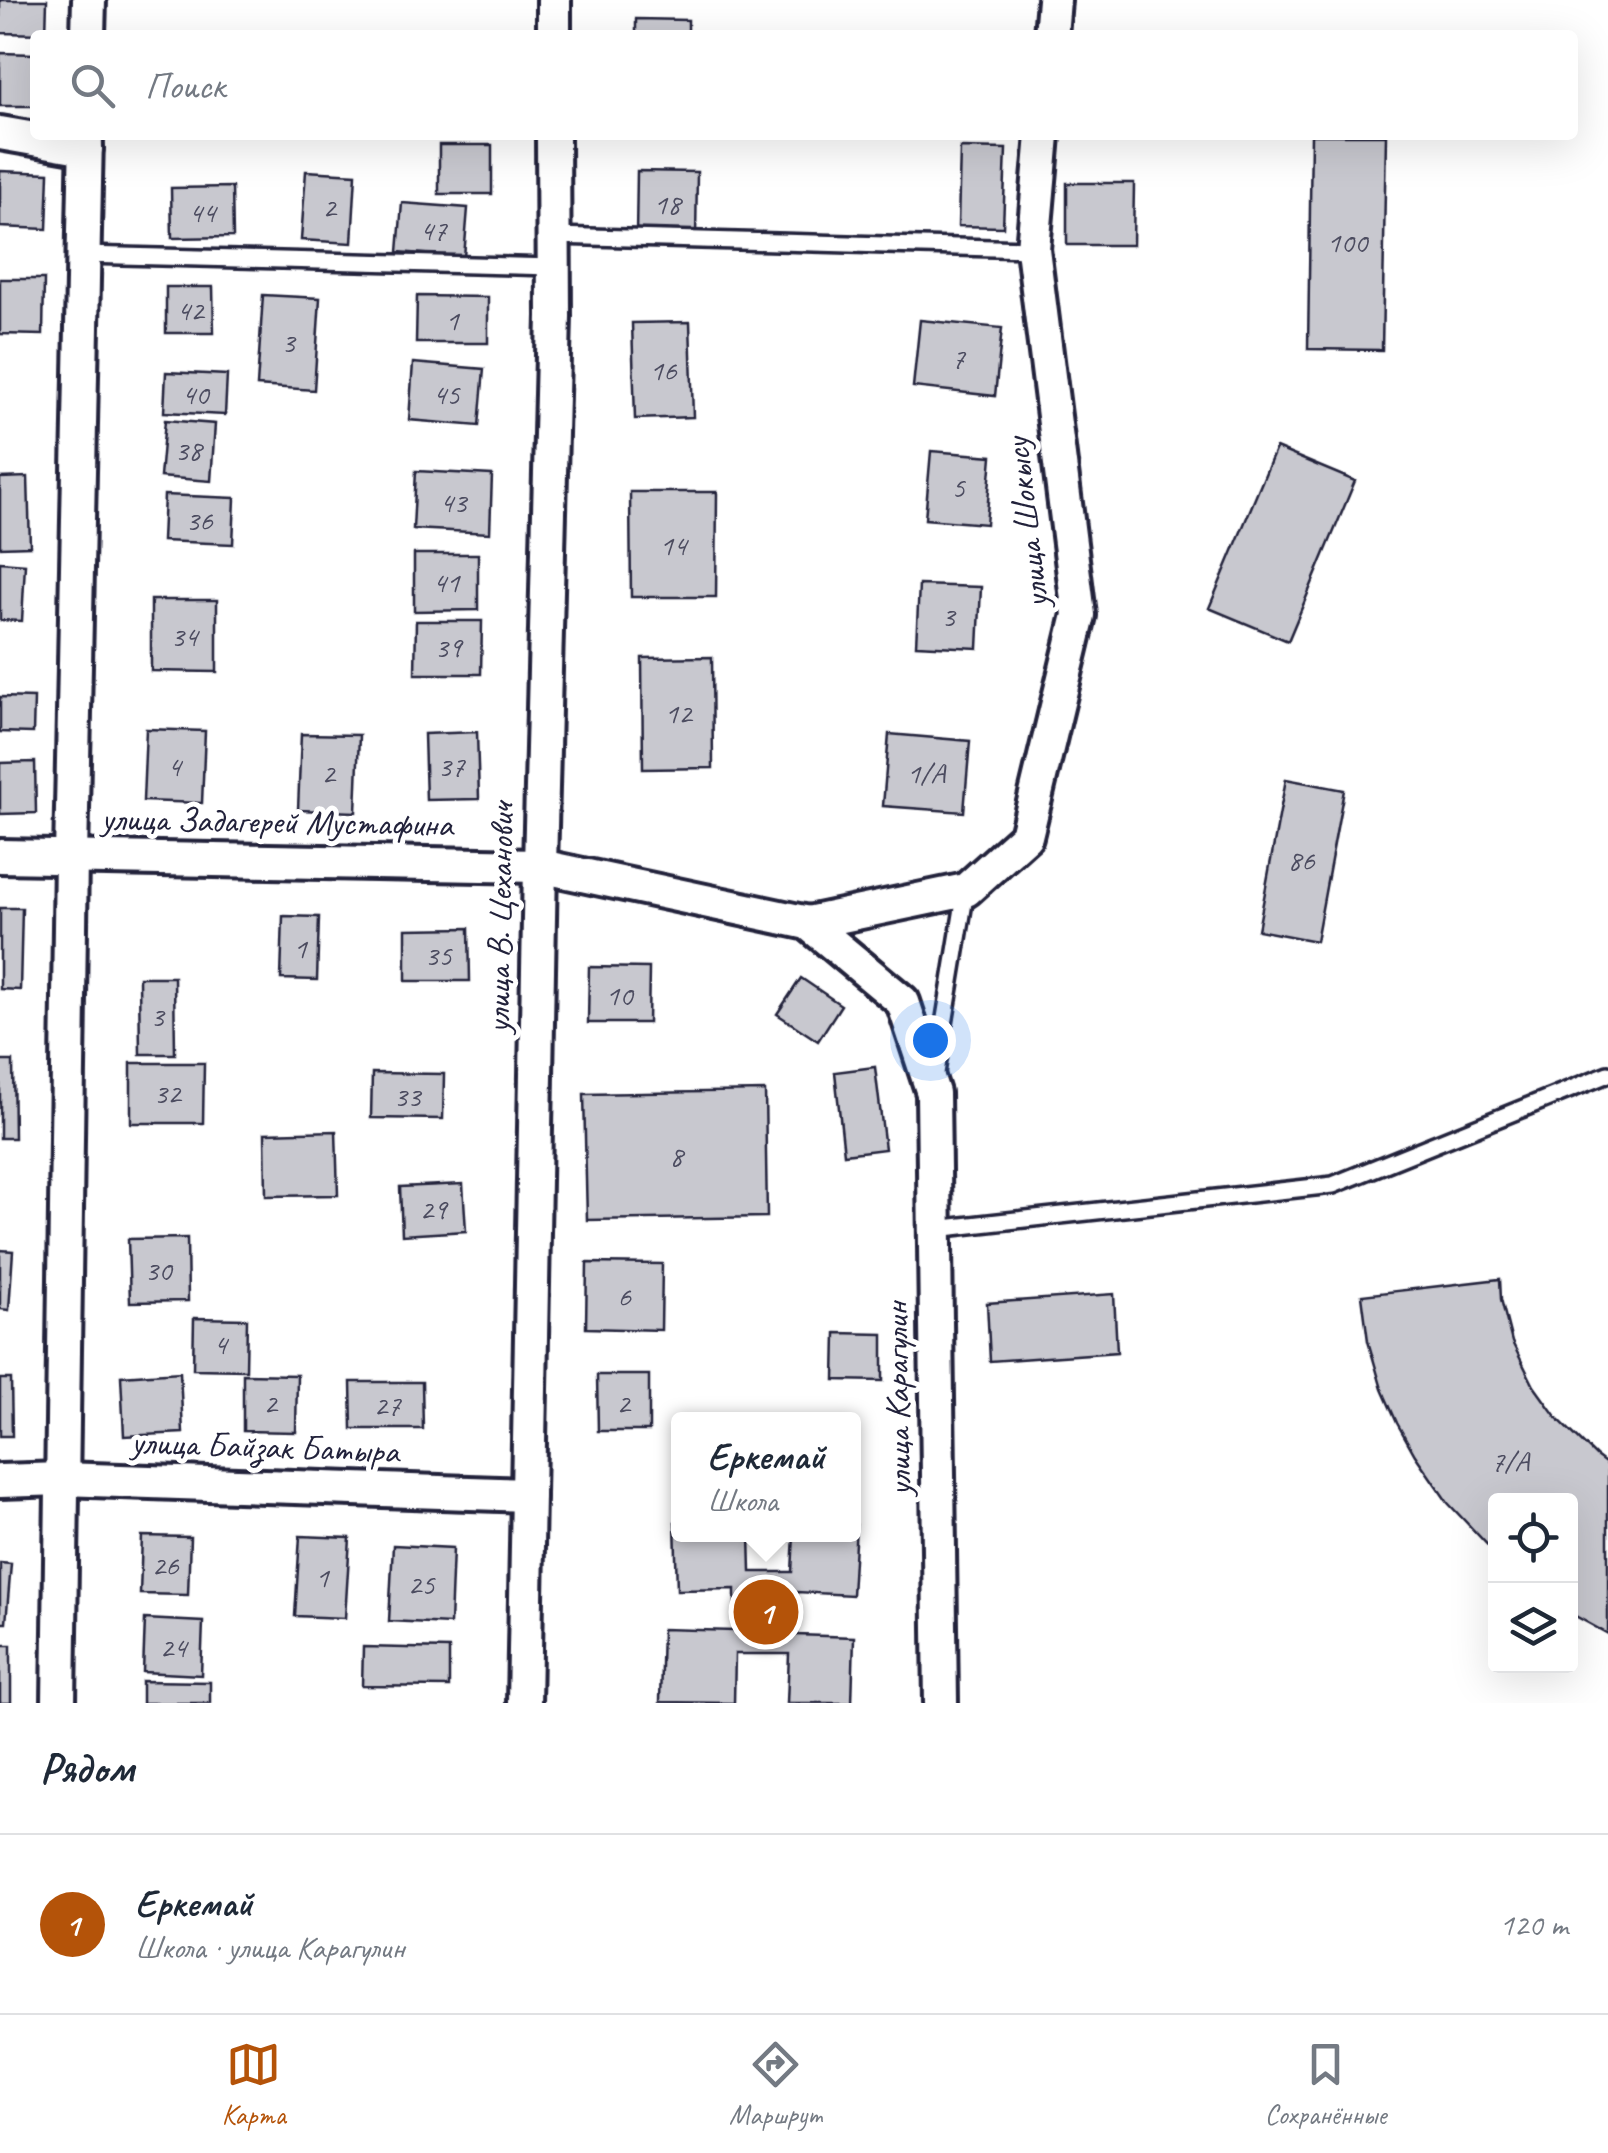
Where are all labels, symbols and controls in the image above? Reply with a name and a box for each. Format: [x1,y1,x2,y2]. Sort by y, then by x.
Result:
search box [30,30,1578,140]
icon: search [65,58,120,113]
text: Поиск [145,62,225,109]
house number: 18 [654,185,683,223]
house number: 2 [322,188,338,226]
house number: 44 [189,193,218,231]
house number: 47 [420,211,448,249]
house number: 100 [1327,223,1370,261]
house number: 42 [177,291,206,329]
house number: 1 [445,301,460,339]
house number: 3 [281,323,297,361]
house number: 7 [951,339,966,377]
house number: 16 [650,351,678,389]
house number: 40 [182,375,211,413]
house number: 45 [433,375,461,413]
house number: 38 [175,431,204,469]
street label: улица Шокысу [993,432,1059,613]
house number: 5 [951,468,966,506]
house number: 43 [440,483,469,521]
house number: 36 [186,501,214,539]
house number: 14 [660,526,689,564]
house number: 41 [433,563,461,601]
house number: 3 [941,597,957,635]
house number: 34 [171,617,200,655]
house number: 39 [435,628,464,666]
house number: 12 [665,694,694,732]
house number: 4 [167,747,183,785]
house number: 37 [438,747,466,785]
house number: 2 [321,754,337,792]
house number: 1/А [907,754,947,792]
street label: улица Задагерей Мустафина [99,796,456,847]
street label: улица В. Цеханович [475,799,524,1036]
house number: 86 [1288,841,1316,879]
house number: 1 [293,929,308,967]
house number: 35 [425,936,453,974]
house number: 10 [606,976,635,1014]
house number: 3 [150,997,166,1035]
your location [905,1015,956,1066]
house number: 32 [154,1074,183,1112]
house number: 33 [394,1077,423,1115]
house number: 8 [669,1137,685,1175]
house number: 29 [420,1190,449,1228]
house number: 30 [145,1251,174,1289]
house number: 6 [617,1277,632,1315]
street label: улица Карагулин [873,1299,922,1498]
house number: 4 [213,1325,229,1363]
house number: 2 [263,1384,279,1422]
house number: 2 [616,1384,632,1422]
house number: 27 [374,1386,402,1424]
popup [671,1412,861,1542]
street label: улица Байзак Батыра [128,1419,402,1474]
text: Еркемай [707,1433,825,1480]
house number: 7/А [1491,1442,1531,1480]
text: Школа [707,1480,778,1521]
map controls [1488,1493,1578,1673]
button: locate [1488,1493,1578,1583]
house number: 26 [152,1546,180,1584]
house number: 1 [315,1558,330,1596]
house number: 25 [408,1565,436,1603]
pin: 1 [734,1574,798,1650]
button: layers [1488,1583,1578,1673]
house number: 24 [160,1628,189,1666]
text: Рядом [40,1742,134,1795]
text: Еркемай [135,1880,253,1927]
text: 1 [65,1904,80,1945]
text: 120 m [1499,1904,1568,1945]
text: Школа · улица Карагулин [135,1927,404,1968]
tab: Карта [222,2037,286,2132]
tab: Маршрут [729,2037,821,2132]
tab: Сохранённые [1265,2037,1386,2132]

